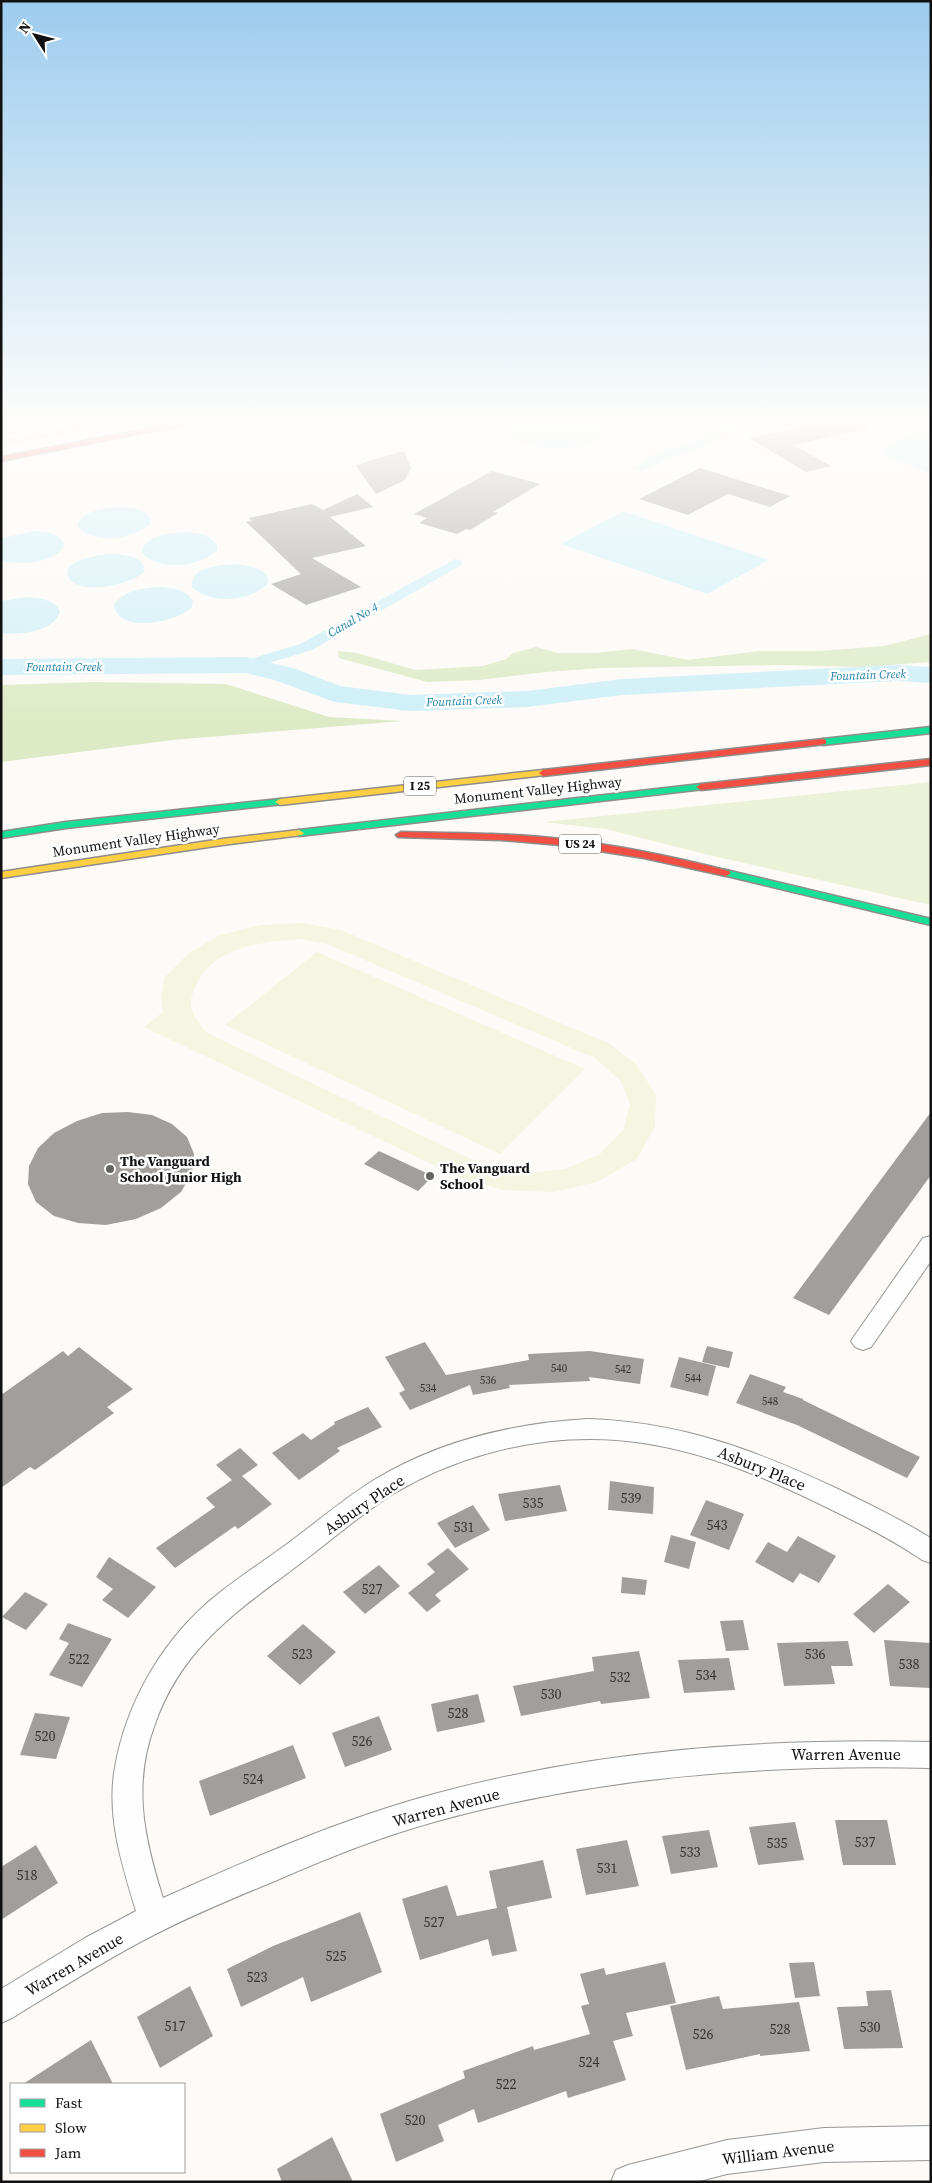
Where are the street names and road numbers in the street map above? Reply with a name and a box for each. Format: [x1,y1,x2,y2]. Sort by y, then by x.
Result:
street label: Monument Valley Highway [453,771,624,809]
road number: I 25 [404,776,436,796]
street label: Monument Valley Highway [51,818,222,862]
road number: US 24 [559,834,601,854]
street label: Asbury Place [715,1440,809,1496]
street label: Asbury Place [319,1469,409,1539]
street label: Warren Avenue [791,1743,901,1765]
street label: Warren Avenue [390,1782,502,1832]
street label: Warren Avenue [21,1927,127,2001]
street label: William Avenue [721,2134,835,2170]

